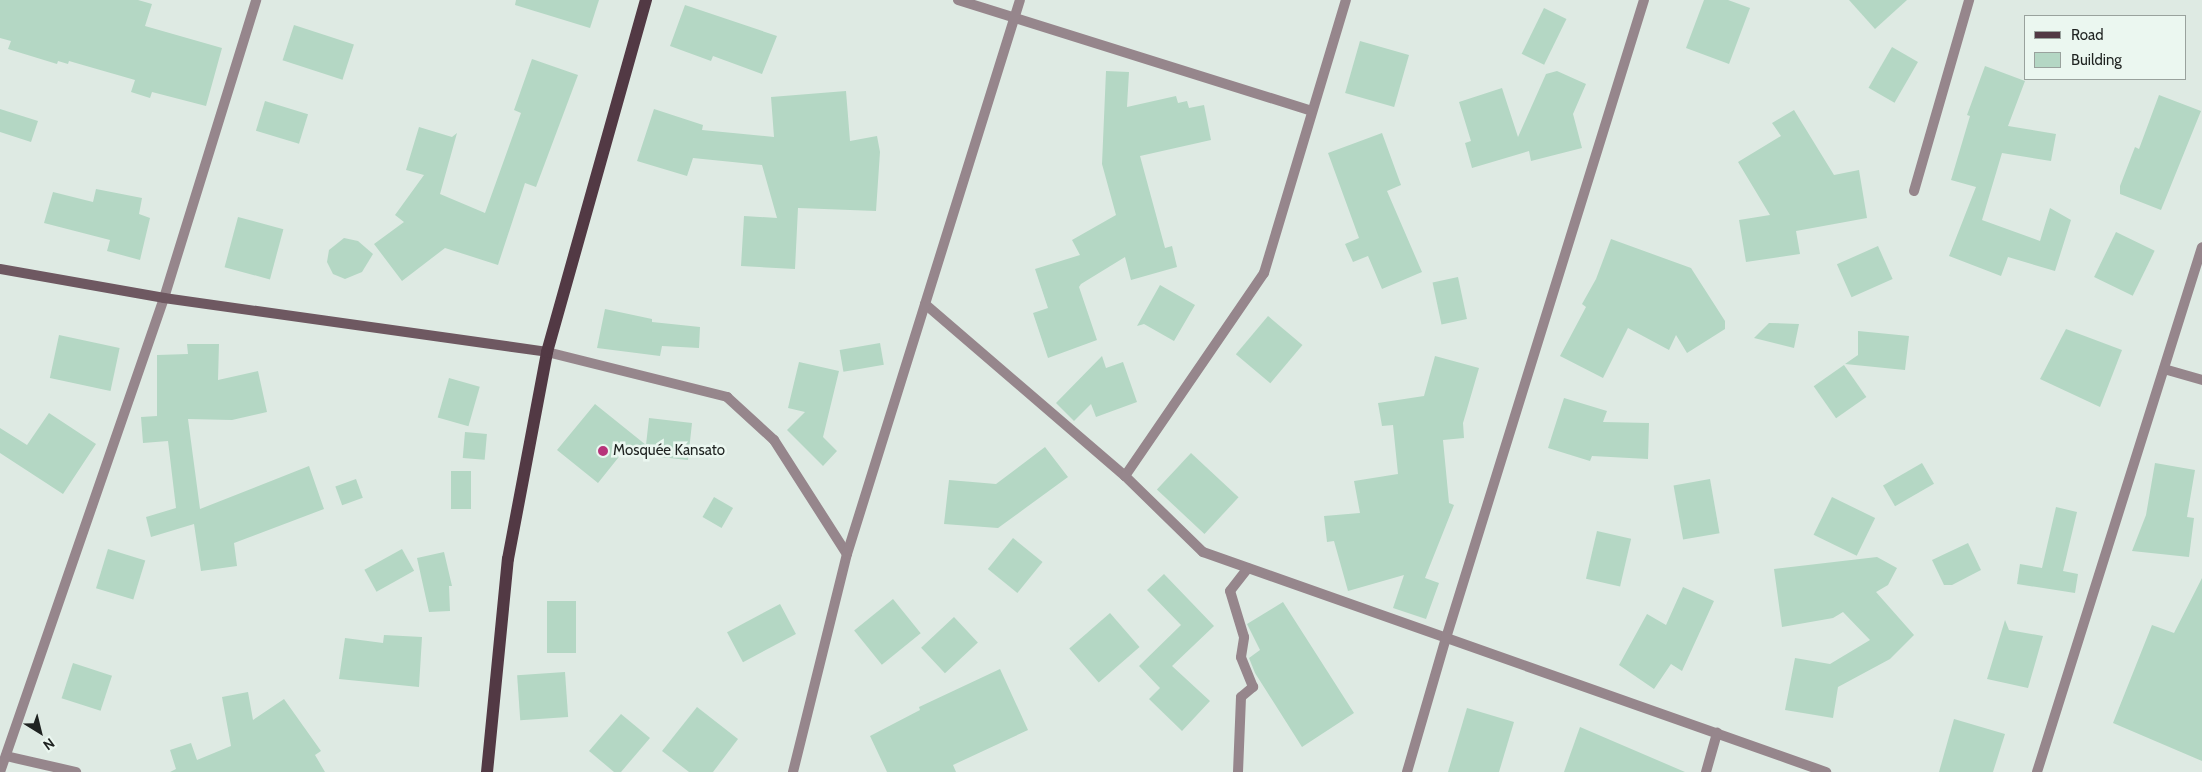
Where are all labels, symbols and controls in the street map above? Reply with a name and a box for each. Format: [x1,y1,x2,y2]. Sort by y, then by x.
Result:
legend [2024,15,2187,80]
text: Road [2071,26,2104,44]
text: Building [2071,51,2122,69]
place label: Mosquée Kansato [613,442,725,460]
marker: Mosquée Kansato [597,445,609,457]
north arrow [15,707,65,757]
text: N [40,734,58,754]

